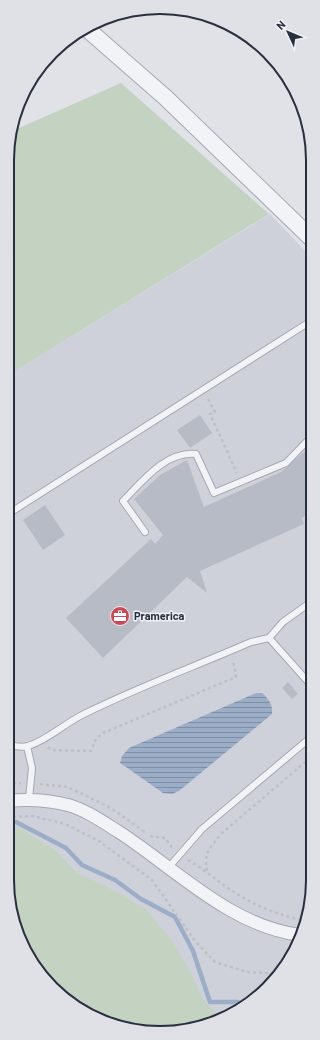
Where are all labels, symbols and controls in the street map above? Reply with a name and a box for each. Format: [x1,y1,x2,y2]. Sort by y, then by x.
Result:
north arrow [268,12,308,52]
text: N [273,18,288,32]
office icon: Pramerica [109,605,131,627]
place label: Pramerica [134,609,185,622]

